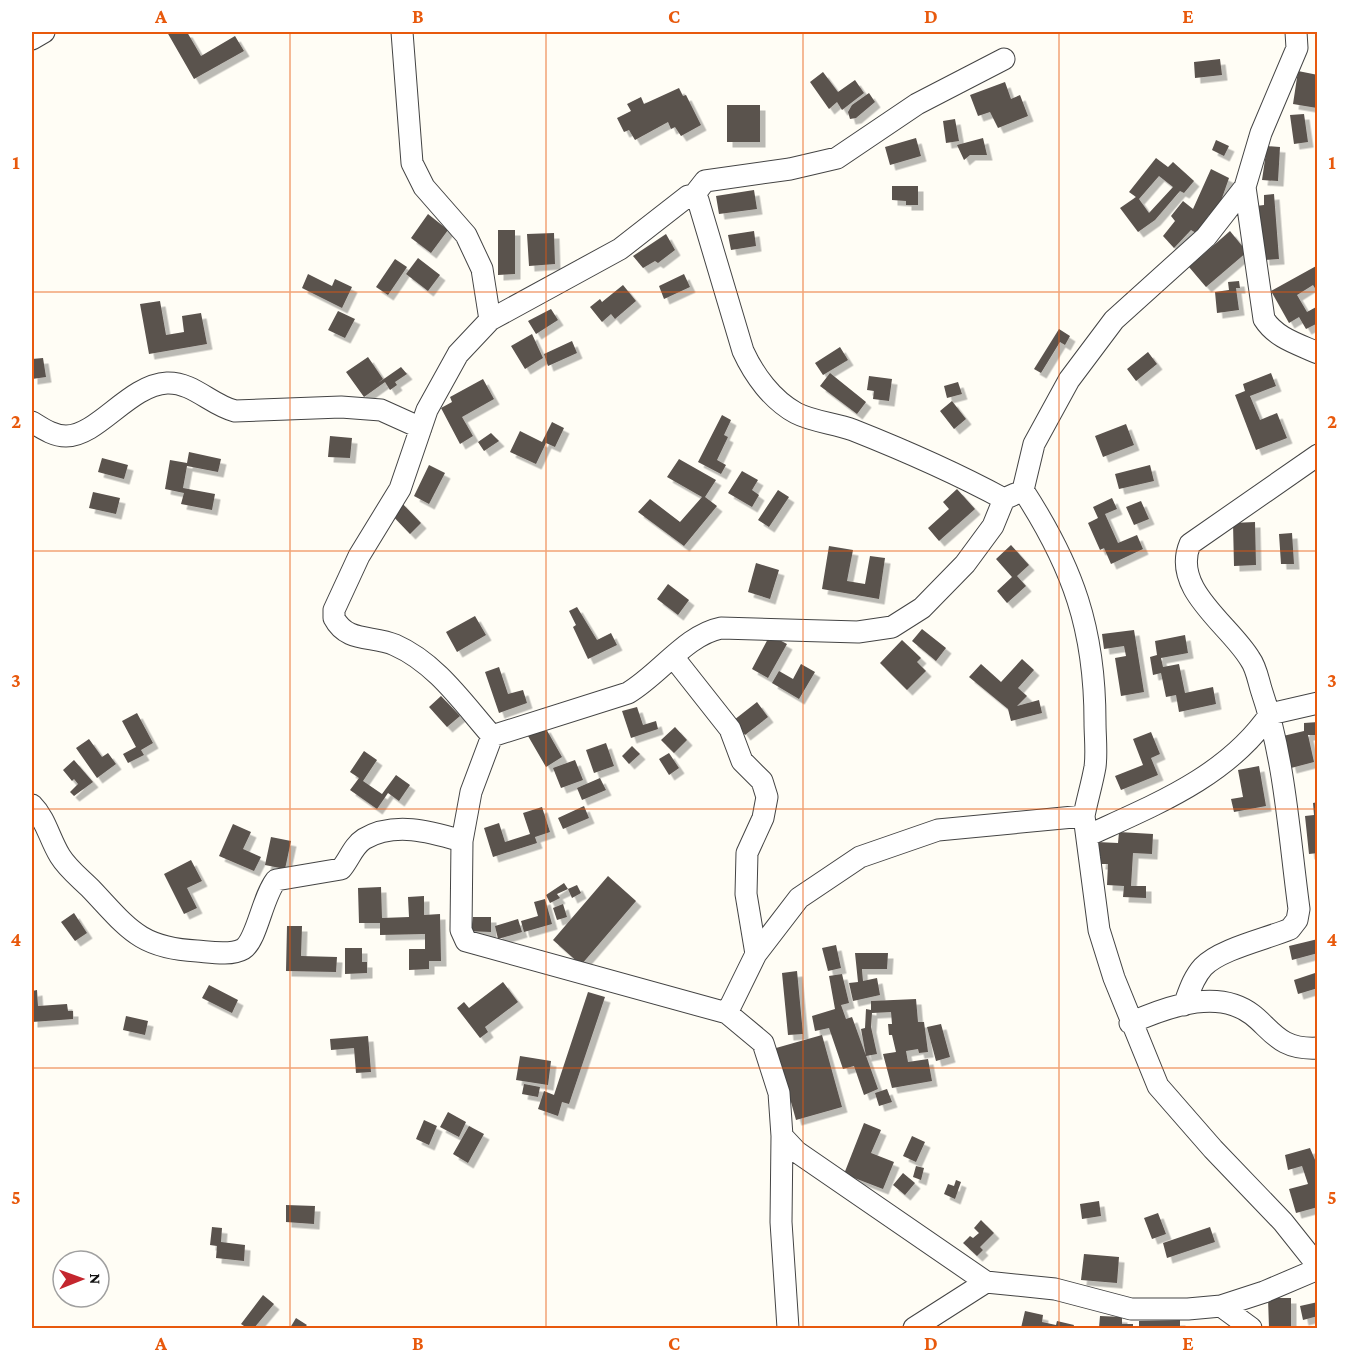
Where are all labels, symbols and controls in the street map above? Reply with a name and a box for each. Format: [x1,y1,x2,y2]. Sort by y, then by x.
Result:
text: A [154,5,168,27]
text: B [412,5,424,27]
text: C [668,5,680,27]
text: D [924,5,938,27]
text: E [1182,5,1194,27]
text: 1 [12,151,20,173]
text: 1 [1328,151,1336,173]
text: 2 [11,410,21,432]
text: 2 [1327,410,1337,432]
text: 3 [11,669,21,691]
text: 3 [1327,669,1337,691]
text: 4 [11,928,22,950]
text: 4 [1327,928,1338,950]
text: 5 [11,1186,21,1208]
text: 5 [1327,1186,1337,1208]
north arrow [51,1249,111,1309]
text: N [87,1273,104,1284]
text: A [154,1332,168,1354]
text: B [412,1332,424,1354]
text: C [668,1332,680,1354]
text: D [924,1332,938,1354]
text: E [1182,1332,1194,1354]

